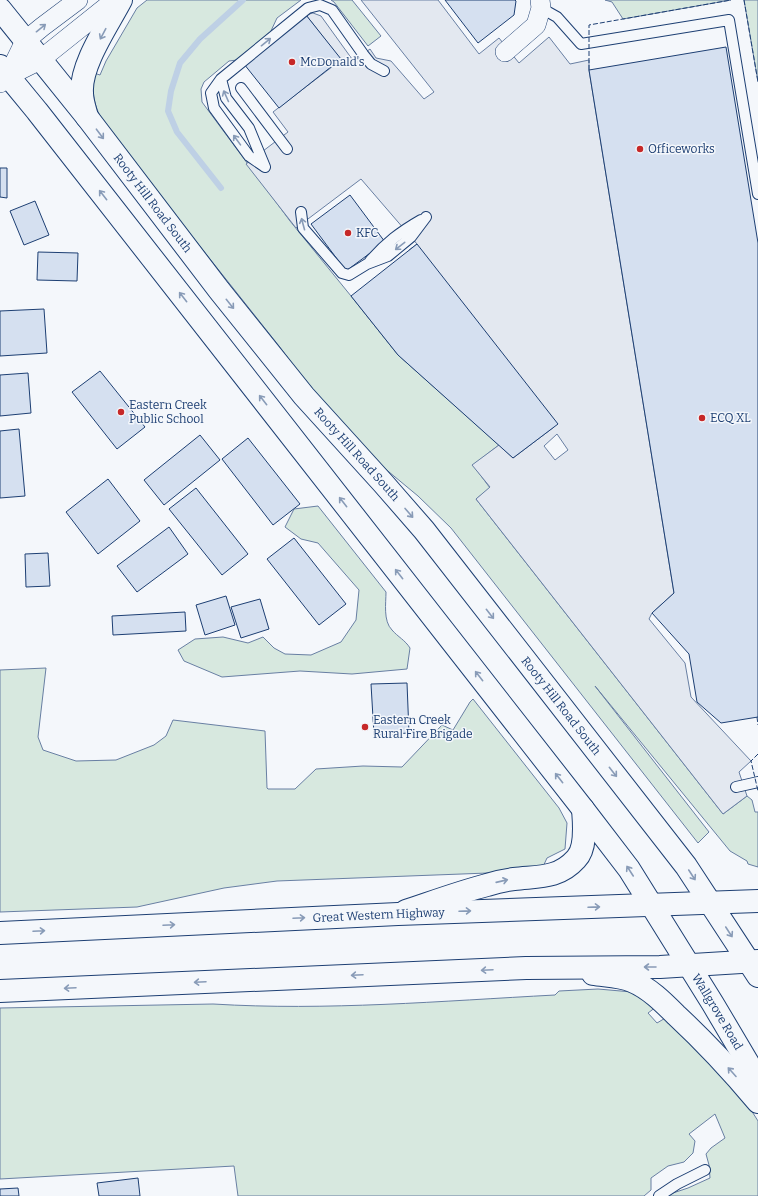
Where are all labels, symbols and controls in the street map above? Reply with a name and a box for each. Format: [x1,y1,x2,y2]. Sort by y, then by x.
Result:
one-way arrow [35,24,46,32]
one-way arrow [98,28,106,40]
one-way arrow [261,38,272,46]
place label: McDonald's [300,55,365,69]
marker: McDonald's [287,57,297,67]
one-way arrow [222,90,230,102]
one-way arrow [96,129,104,140]
one-way arrow [233,134,241,145]
place label: Officeworks [648,142,715,156]
marker: Officeworks [635,144,645,154]
street label: Rooty Hill Road South [111,151,195,256]
one-way arrow [98,189,107,200]
one-way arrow [299,218,307,231]
place label: KFC [356,226,379,240]
marker: KFC [343,228,353,238]
one-way arrow [395,241,406,250]
one-way arrow [178,292,187,303]
one-way arrow [226,299,235,310]
one-way arrow [258,394,267,405]
place label: Eastern Creek Public School [129,398,207,426]
street label: Rooty Hill Road South [311,405,403,504]
marker: Eastern Creek Public School [116,407,126,417]
place label: ECQ XL [710,411,751,425]
marker: ECQ XL [697,413,707,423]
one-way arrow [338,497,347,508]
one-way arrow [404,507,413,518]
one-way arrow [394,568,403,579]
one-way arrow [485,609,494,620]
street label: Rooty Hill Road South [518,654,604,758]
one-way arrow [475,670,483,681]
place label: Eastern Creek Rural Fire Brigade [373,713,473,741]
marker: Eastern Creek Rural Fire Brigade [360,722,370,732]
one-way arrow [608,766,617,777]
one-way arrow [555,773,563,784]
one-way arrow [626,866,634,877]
one-way arrow [688,869,696,880]
one-way arrow [495,877,508,885]
one-way arrow [587,903,600,910]
street label: Great Western Highway [312,905,446,925]
one-way arrow [458,907,471,915]
one-way arrow [292,915,305,922]
one-way arrow [162,921,175,929]
one-way arrow [725,926,733,937]
one-way arrow [32,928,45,935]
one-way arrow [644,963,657,971]
one-way arrow [481,966,494,973]
street label: Wallgrove Road [689,971,746,1052]
one-way arrow [351,972,364,979]
one-way arrow [194,979,207,986]
one-way arrow [64,984,77,992]
one-way arrow [728,1067,737,1077]

